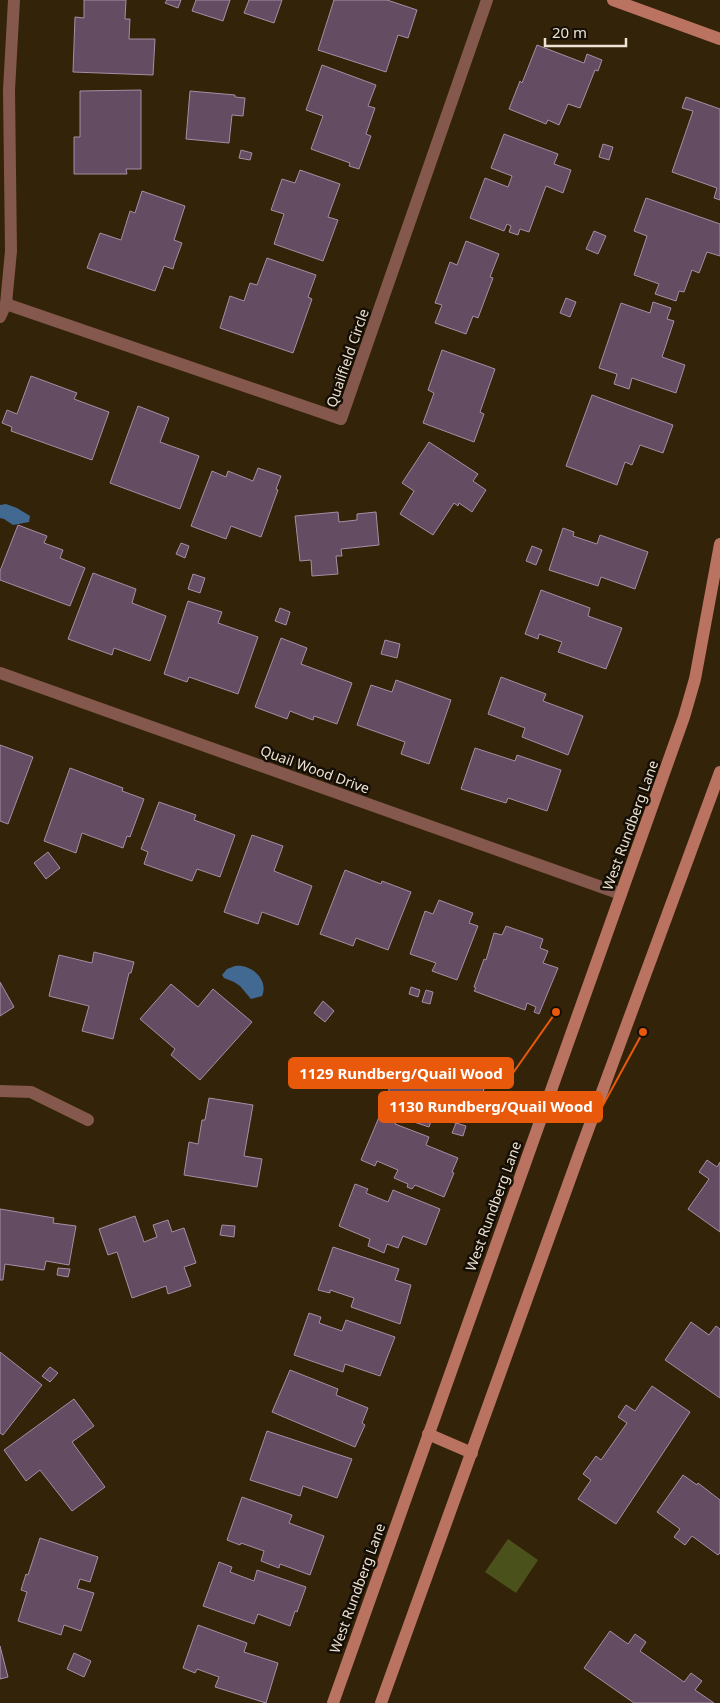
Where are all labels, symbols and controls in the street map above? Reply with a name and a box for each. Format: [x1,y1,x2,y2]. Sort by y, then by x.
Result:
scale bar [545,15,626,47]
text: 20 m [552,22,587,42]
street label: Quailfield Circle [321,306,373,410]
street label: Quail Wood Drive [258,740,372,798]
street label: West Rundberg Lane [598,757,662,893]
callout: 1129 Rundberg/Quail Wood [289,1058,513,1088]
text: 1129 Rundberg/Quail Wood [299,1063,503,1083]
callout: 1130 Rundberg/Quail Wood [379,1092,602,1122]
text: 1130 Rundberg/Quail Wood [389,1096,593,1116]
street label: West Rundberg Lane [461,1138,525,1274]
street label: West Rundberg Lane [325,1520,389,1656]

